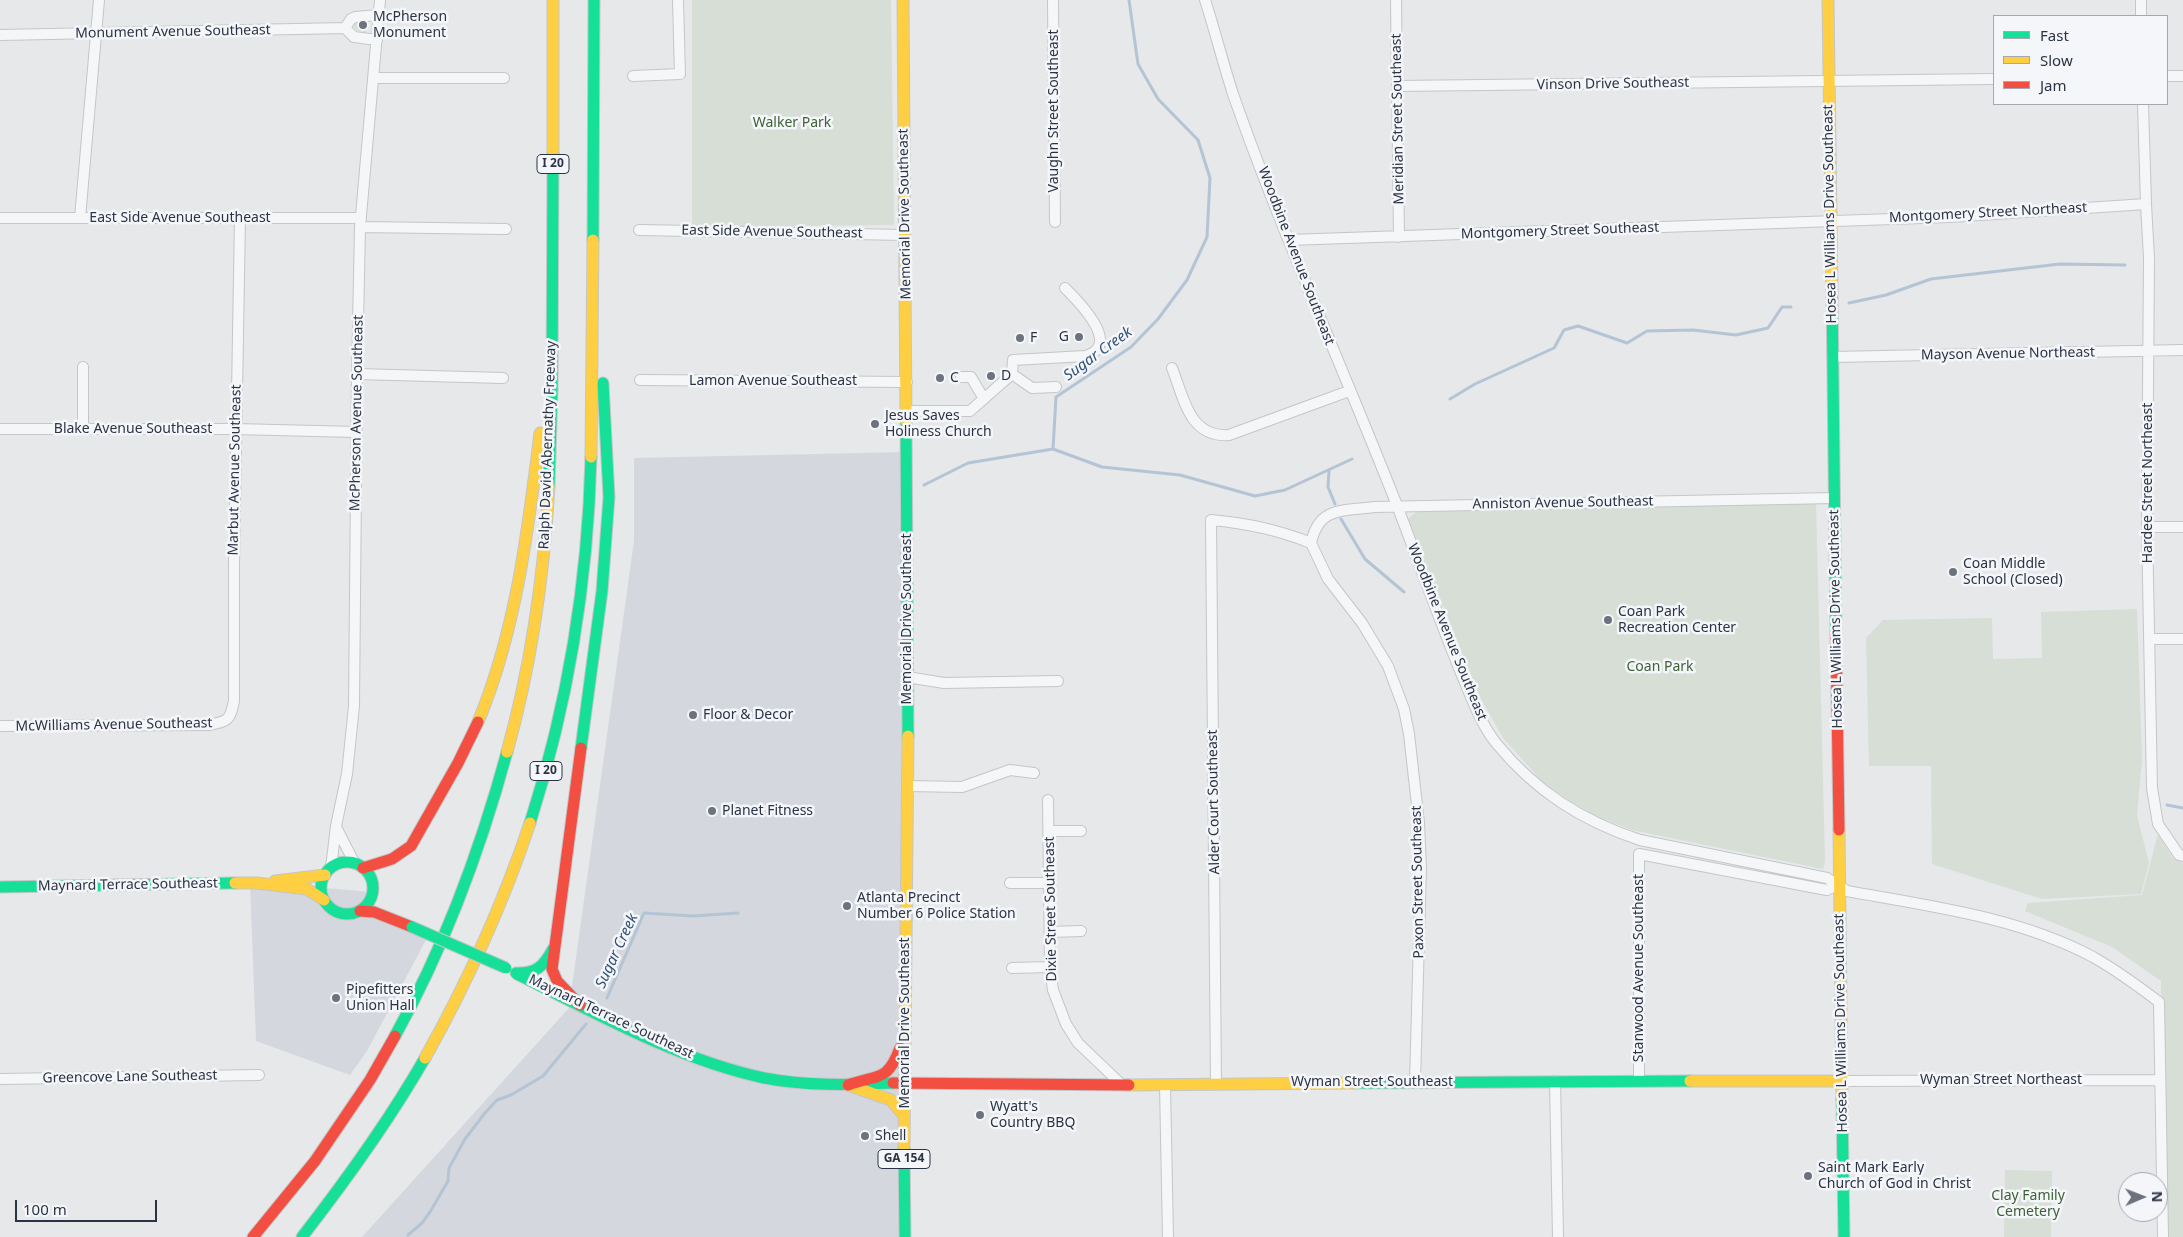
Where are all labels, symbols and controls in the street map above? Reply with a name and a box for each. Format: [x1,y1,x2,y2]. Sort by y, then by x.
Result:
place label: McPherson Monument [373,9,447,41]
legend [1993,15,2168,105]
marker: McPherson Monument [357,19,369,31]
street label: Monument Avenue Southeast [75,22,271,42]
text: Fast [2040,25,2069,45]
street label: Vaughn Street Southeast [1046,30,1062,192]
street label: Meridian Street Southeast [1388,33,1408,205]
text: Slow [2040,50,2073,70]
street label: Vinson Drive Southeast [1537,74,1689,94]
text: Jam [2040,75,2067,95]
street label: Hosea L Williams Drive Southeast [1820,104,1840,324]
park label: Walker Park [753,115,831,131]
street label: Memorial Drive Southeast [895,128,915,300]
road number: I 20 [537,154,569,173]
street label: Woodbine Avenue Southeast [1254,165,1338,347]
street label: Montgomery Street Northeast [1889,199,2087,227]
street label: East Side Avenue Southeast [89,210,271,226]
street label: Montgomery Street Southeast [1461,219,1659,243]
street label: East Side Avenue Southeast [681,222,863,242]
street label: McPherson Avenue Southeast [347,315,367,511]
water label: Sugar Creek [1060,323,1136,385]
place label: G [1059,329,1069,345]
place label: F [1030,330,1037,346]
marker: G [1073,331,1085,343]
marker: F [1014,332,1026,344]
street label: Ralph David Abernathy Freeway [536,340,560,550]
street label: Mayson Avenue Northeast [1921,344,2095,364]
place label: D [1001,368,1011,384]
place label: C [950,370,959,386]
marker: D [985,370,997,382]
marker: C [934,372,946,384]
street label: Lamon Avenue Southeast [689,373,857,389]
street label: Marbut Avenue Southeast [225,384,245,556]
street label: Hardee Street Northeast [2140,403,2156,563]
place label: Jesus Saves Holiness Church [885,408,992,441]
marker: Jesus Saves Holiness Church [869,418,881,430]
street label: Blake Avenue Southeast [54,421,212,437]
street label: Anniston Avenue Southeast [1472,493,1654,513]
street label: Hosea L Williams Drive Southeast [1826,509,1846,729]
street label: Memorial Drive Southeast [899,534,915,704]
street label: Woodbine Avenue Southeast [1404,541,1490,723]
place label: Coan Middle School (Closed) [1963,556,2063,588]
marker: Coan Middle School (Closed) [1947,566,1959,578]
place label: Coan Park Recreation Center [1618,604,1736,636]
marker: Coan Park Recreation Center [1602,614,1614,626]
park label: Coan Park [1626,659,1694,675]
place label: Floor & Decor [703,707,793,723]
marker: Floor & Decor [687,709,699,721]
street label: McWilliams Avenue Southeast [15,715,213,735]
street label: Alder Court Southeast [1204,729,1224,875]
road number: I 20 [530,761,562,780]
place label: Planet Fitness [722,803,813,819]
marker: Planet Fitness [706,805,718,817]
street label: Paxon Street Southeast [1408,805,1428,959]
street label: Dixie Street Southeast [1041,836,1061,982]
street label: Stanwood Avenue Southeast [1631,874,1647,1062]
street label: Maynard Terrace Southeast [38,875,218,895]
place label: Atlanta Precinct Number 6 Police Station [857,890,1016,922]
marker: Atlanta Precinct Number 6 Police Station [841,900,853,912]
water label: Sugar Creek [592,911,642,991]
street label: Hosea L Williams Drive Southeast [1831,913,1851,1133]
street label: Memorial Drive Southeast [897,938,913,1108]
street label: Maynard Terrace Southeast [526,971,696,1063]
place label: Pipefitters Union Hall [346,982,415,1014]
marker: Pipefitters Union Hall [330,992,342,1004]
street label: Greencove Lane Southeast [42,1067,218,1087]
street label: Wyman Street Northeast [1920,1072,2082,1088]
street label: Wyman Street Southeast [1291,1074,1453,1090]
place label: Wyatt's Country BBQ [990,1099,1075,1132]
marker: Wyatt's Country BBQ [974,1109,986,1121]
place label: Shell [875,1128,906,1144]
marker: Shell [859,1130,871,1142]
road number: GA 154 [878,1150,930,1168]
place label: Saint Mark Early Church of God in Christ [1818,1160,1971,1192]
marker: Saint Mark Early Church of God in Christ [1802,1170,1814,1182]
north arrow [2118,1172,2168,1222]
park label: Clay Family Cemetery [1991,1188,2065,1220]
scale bar [18,1190,160,1222]
text: N [2148,1191,2167,1203]
text: 100 m [23,1199,67,1219]

